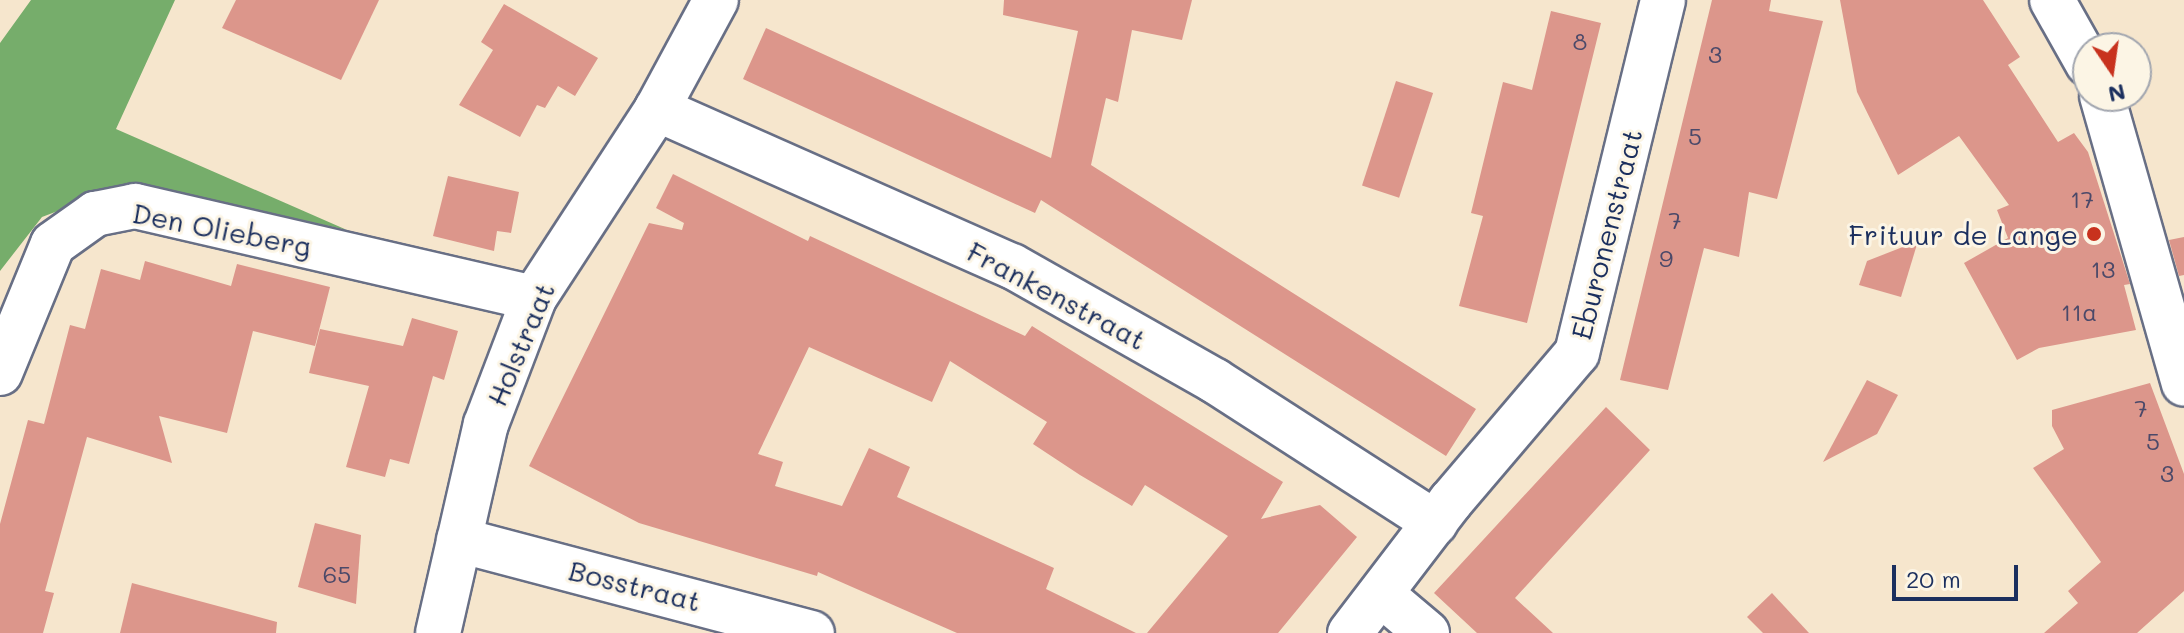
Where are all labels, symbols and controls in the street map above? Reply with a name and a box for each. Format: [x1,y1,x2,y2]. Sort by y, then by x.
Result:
house number: 8 [1573,27,1587,55]
north arrow [2072,32,2152,112]
house number: 3 [1708,40,1722,68]
text: N [2106,78,2128,110]
house number: 5 [1688,122,1702,150]
street label: Eburonenstraat [1564,125,1648,343]
house number: 17 [2070,185,2094,213]
street label: Den Olieberg [130,195,314,263]
house number: 7 [1668,206,1682,234]
place label: Frituur de Lange [1848,217,2078,251]
marker: Frituur de Lange [2085,225,2103,243]
street label: Frankenstraat [962,234,1152,356]
house number: 9 [1659,244,1673,272]
house number: 13 [2091,255,2115,283]
street label: Holstraat [479,277,561,411]
house number: 11a [2061,298,2097,326]
house number: 7 [2134,394,2148,422]
house number: 5 [2146,427,2160,455]
house number: 3 [2160,459,2174,487]
scale bar [1896,549,2022,599]
street label: Bosstraat [566,552,704,618]
house number: 65 [323,560,351,588]
text: 20 m [1906,563,1961,594]

